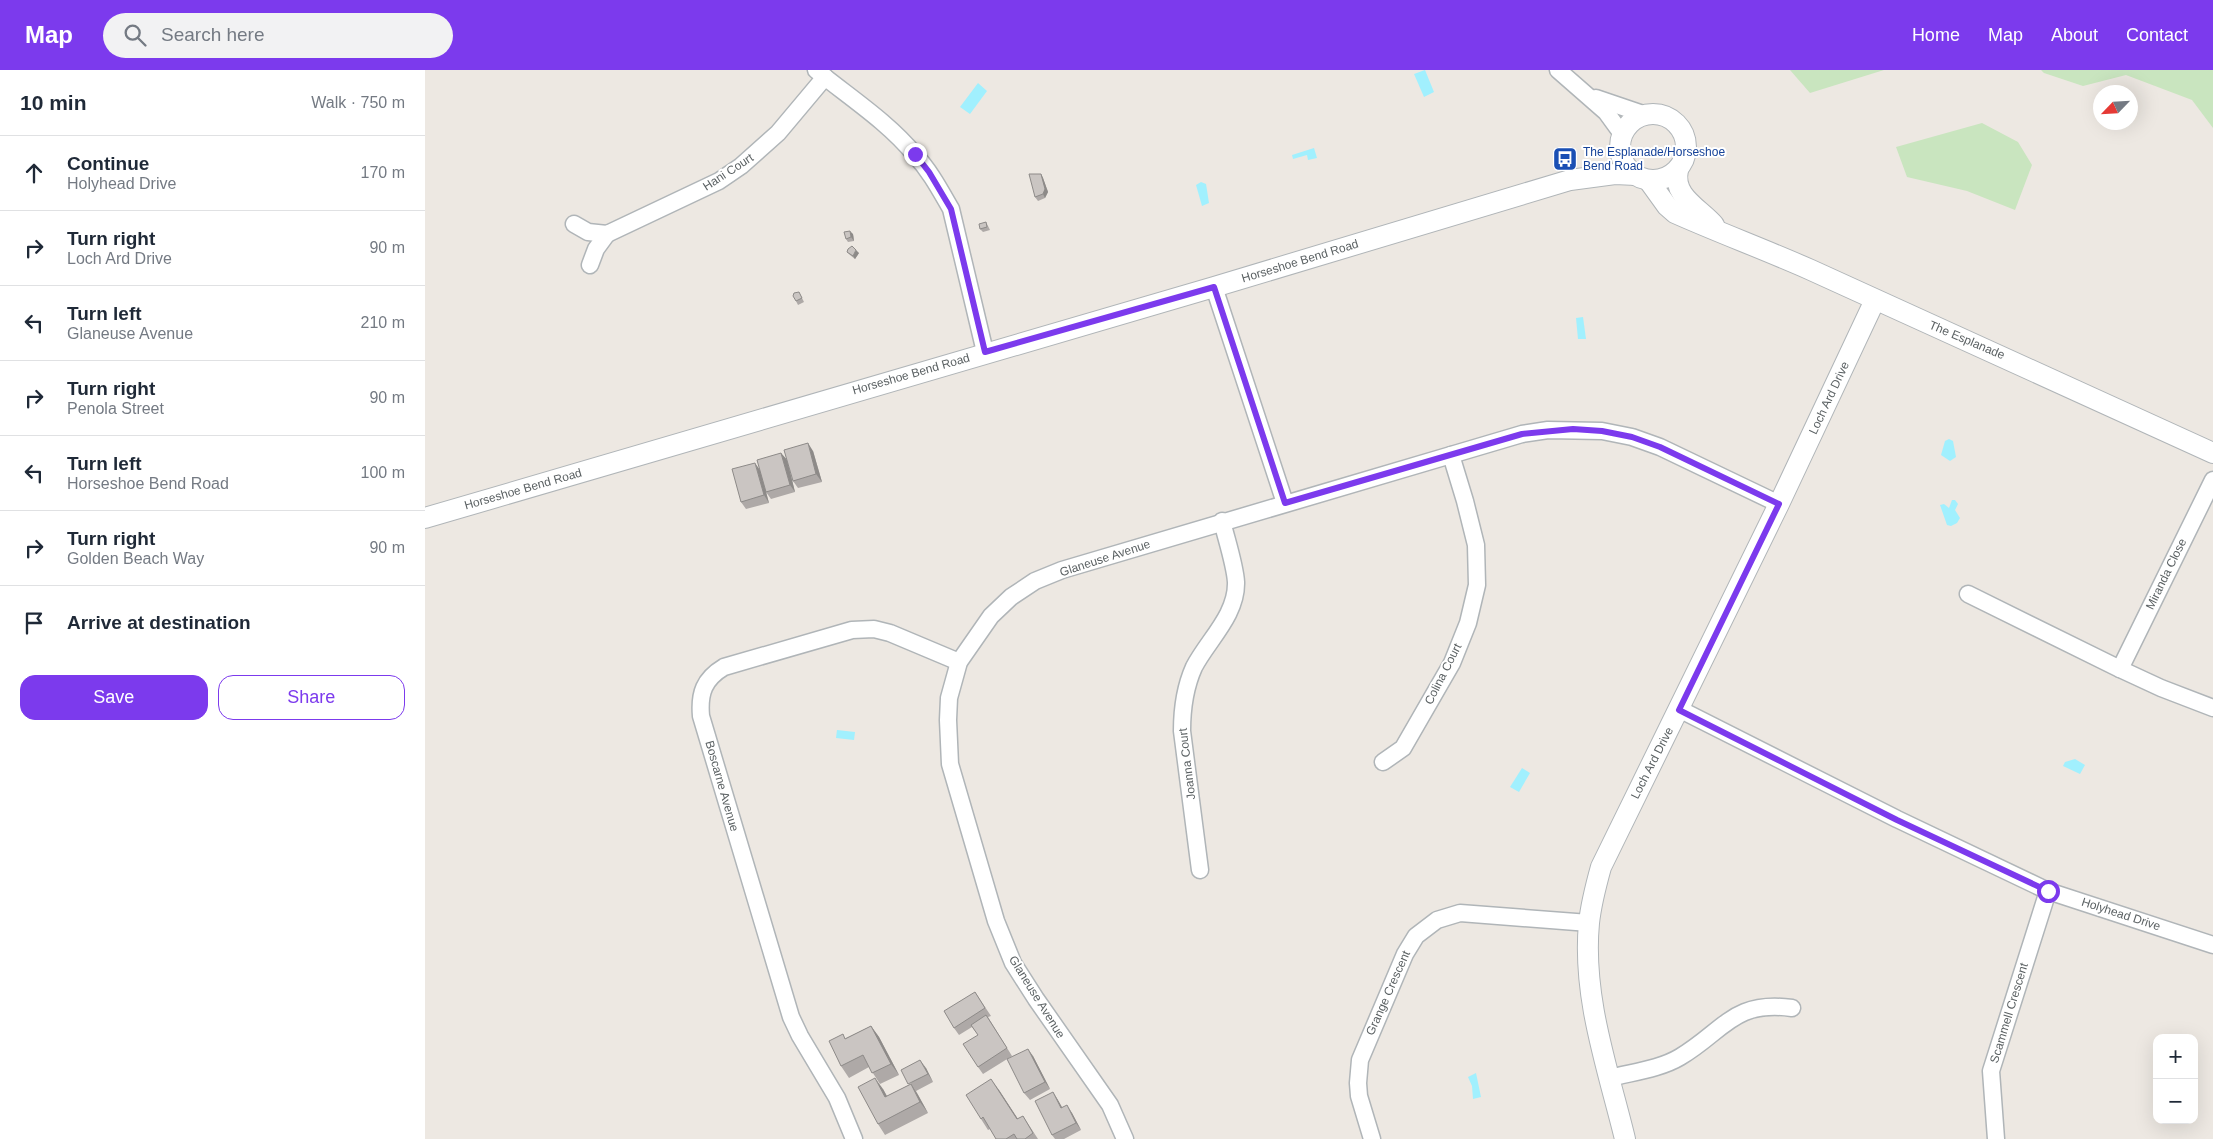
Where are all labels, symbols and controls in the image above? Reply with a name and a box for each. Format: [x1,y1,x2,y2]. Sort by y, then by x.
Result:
search box [103,13,453,58]
text: Map [25,21,73,48]
icon: search [121,21,149,49]
text: Search here [161,24,265,45]
text: Home [1912,25,1960,45]
text: Map [1988,25,2023,45]
text: About [2051,25,2098,45]
text: Contact [2126,25,2188,45]
north arrow [2093,85,2138,130]
text: 10 min [20,91,87,114]
text: Walk · 750 m [311,94,405,111]
route end [904,143,927,166]
place label: The Esplanade/Horseshoe Bend Road [1583,145,1725,173]
bus stop icon: The Esplanade/Horseshoe Bend Road [1552,146,1578,172]
street label: Hani Court [700,150,756,193]
text: Continue [67,153,149,174]
icon: ahead [20,159,48,187]
text: 170 m [361,164,405,181]
text: Holyhead Drive [67,175,176,192]
text: Turn right [67,228,155,249]
icon: right [20,234,48,262]
street label: Horseshoe Bend Road [1240,237,1360,285]
text: 90 m [369,239,405,256]
text: Loch Ard Drive [67,250,172,267]
text: Turn left [67,303,142,324]
icon: left [20,309,48,337]
text: 210 m [361,314,405,331]
street label: The Esplanade [1927,318,2007,362]
text: Glaneuse Avenue [67,325,193,342]
street label: Horseshoe Bend Road [851,351,971,397]
street label: Loch Ard Drive [1806,359,1852,437]
text: Turn right [67,378,155,399]
icon: right [20,384,48,412]
text: 90 m [369,389,405,406]
text: Penola Street [67,400,164,417]
text: Turn left [67,453,142,474]
icon: left [20,459,48,487]
text: 100 m [361,464,405,481]
street label: Horseshoe Bend Road [463,466,583,512]
text: Horseshoe Bend Road [67,475,229,492]
text: Turn right [67,528,155,549]
icon: right [20,534,48,562]
street label: Miranda Close [2143,536,2189,612]
street label: Glaneuse Avenue [1058,537,1152,579]
text: 90 m [369,539,405,556]
text: Golden Beach Way [67,550,204,567]
icon: arrive [20,609,48,637]
text: Arrive at destination [67,612,251,633]
street label: Colina Court [1422,641,1465,707]
button: Save [20,675,208,720]
button: Share [218,675,405,720]
street label: Loch Ard Drive [1628,724,1676,801]
street label: Joanna Court [1176,727,1198,801]
street label: Boscarne Avenue [702,739,742,833]
route start [2037,880,2060,903]
street label: Holyhead Drive [2080,895,2162,933]
street label: Grange Crescent [1363,948,1413,1038]
street label: Glaneuse Avenue [1006,953,1068,1041]
street label: Scammell Crescent [1987,961,2031,1065]
map controls [2153,1034,2198,1124]
button: + [2153,1034,2198,1079]
button: − [2153,1079,2198,1124]

